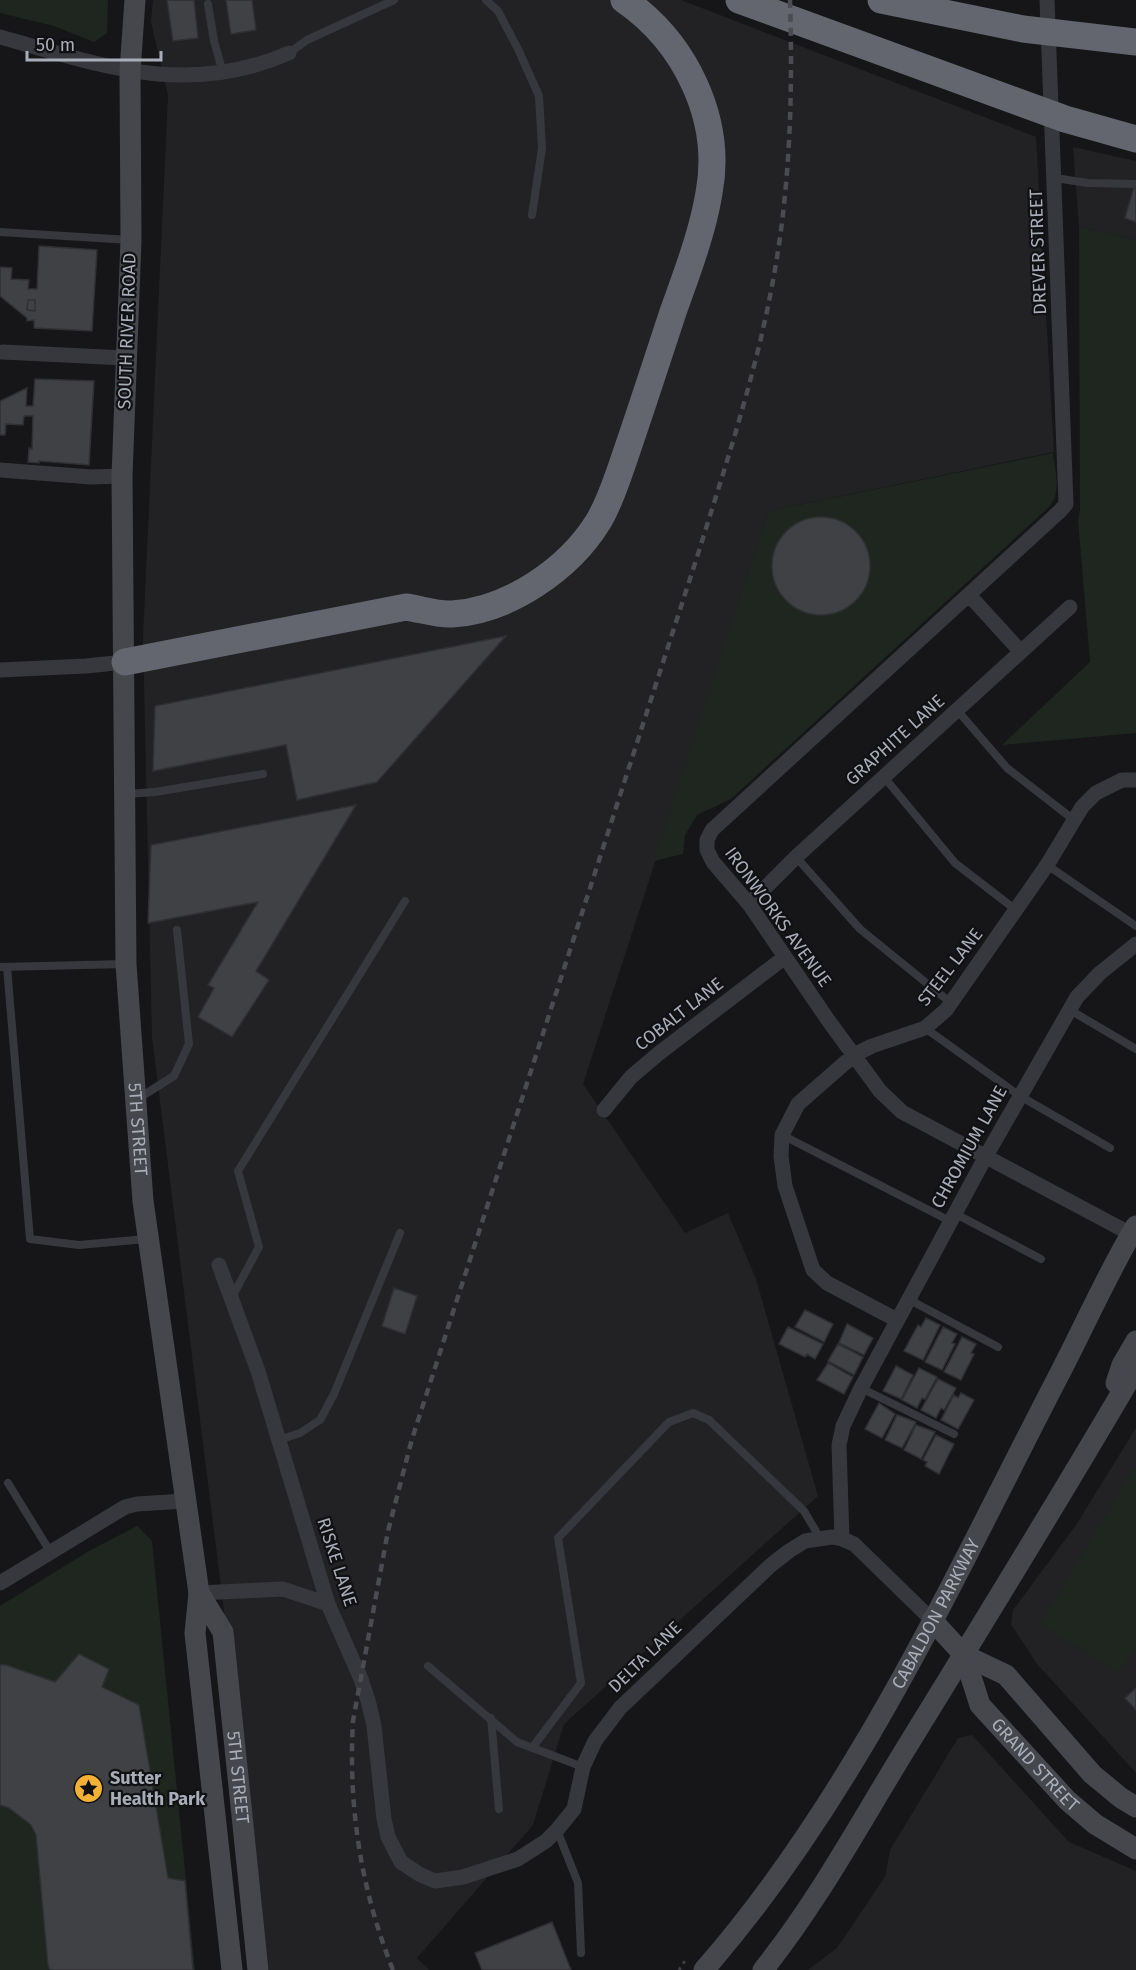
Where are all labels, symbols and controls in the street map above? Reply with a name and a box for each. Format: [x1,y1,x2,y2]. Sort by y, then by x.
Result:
scale bar [27,24,160,62]
text: 50 m [36,34,75,56]
street label: DREVER STREET [1025,188,1051,315]
street label: SOUTH RIVER ROAD [113,252,141,410]
street label: GRAPHITE LANE [841,690,949,790]
street label: IRONWORKS AVENUE [720,843,836,991]
street label: STEEL LANE [913,924,987,1010]
street label: COBALT LANE [630,973,728,1055]
street label: 5TH STREET [124,1082,152,1177]
street label: CHROMIUM LANE [926,1082,1012,1212]
street label: RISKE LANE [312,1515,362,1609]
street label: CABALDON PARKWAY [887,1535,985,1693]
street label: DELTA LANE [604,1617,686,1697]
street label: GRAND STREET [987,1714,1084,1817]
street label: 5TH STREET [222,1730,254,1825]
place label: Sutter Health Park [110,1767,206,1810]
place icon: Sutter Health Park [73,1772,105,1804]

